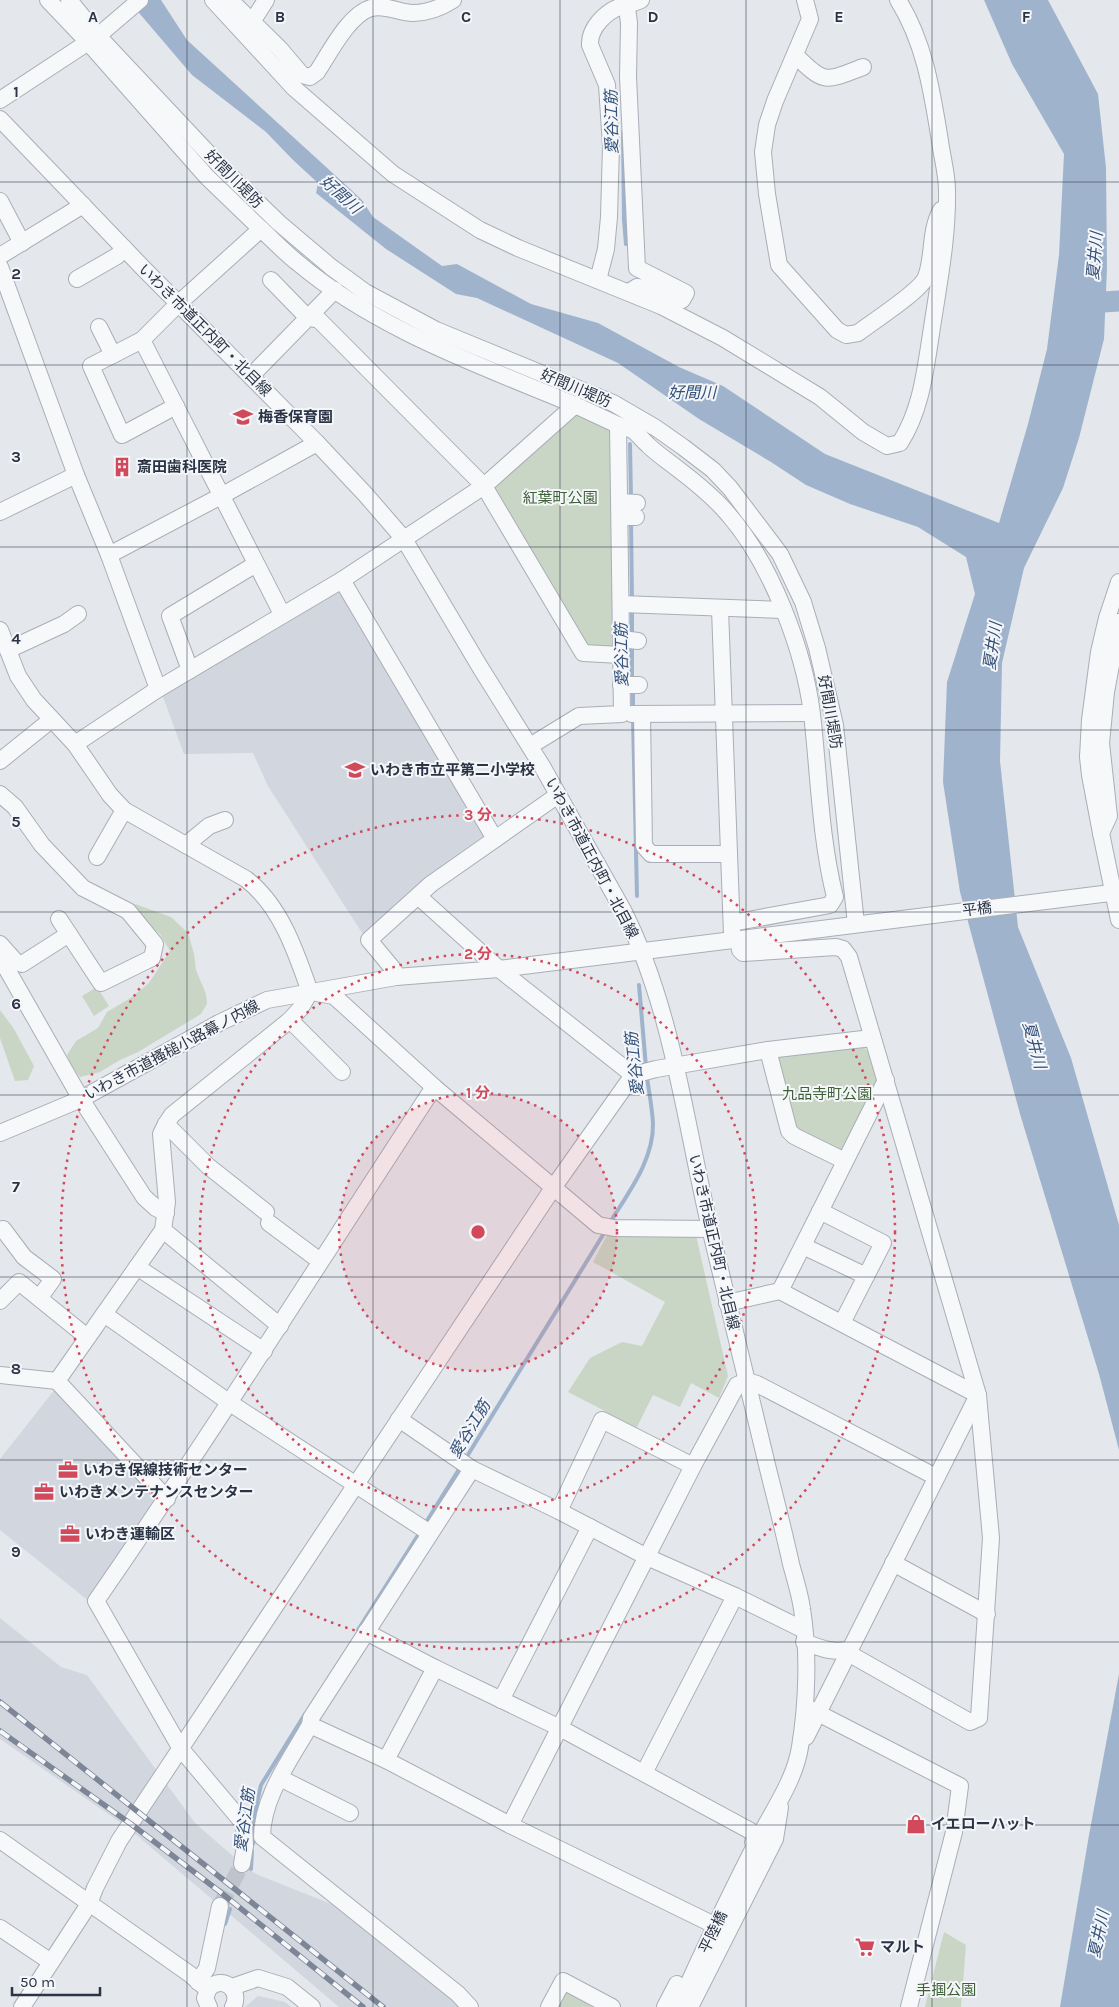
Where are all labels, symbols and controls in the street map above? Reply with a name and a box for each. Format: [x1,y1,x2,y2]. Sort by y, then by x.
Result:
text: A [88,7,98,26]
text: B [275,7,285,26]
text: C [461,7,471,26]
text: D [648,7,659,26]
text: E [834,7,844,26]
text: F [1022,7,1031,26]
text: 1 [13,82,19,101]
water label: 愛谷江筋 [601,87,622,154]
street label: 好間川堤防 [201,146,267,212]
water label: 好間川 [316,171,366,219]
water label: 夏井川 [1083,229,1106,281]
street label: いわき市道正内町・北目線 [135,260,275,400]
text: 2 [11,264,21,283]
street label: 好間川堤防 [538,365,614,411]
water label: 好間川 [668,383,718,402]
school or university icon: 梅香保育園 [232,406,254,428]
place label: 梅香保育園 [258,408,333,426]
text: 3 [11,447,21,466]
building icon: 斎田歯科医院 [111,456,133,478]
place label: 斎田歯科医院 [137,458,227,476]
park label: 紅葉町公園 [522,489,598,507]
water label: 夏井川 [980,619,1006,671]
water label: 愛谷江筋 [611,620,632,687]
text: 4 [11,629,21,648]
street label: 好間川堤防 [815,673,845,751]
school or university icon: いわき市立平第二小学校 [344,759,366,781]
place label: いわき市立平第二小学校 [370,761,535,779]
street label: いわき市道正内町・北目線 [542,774,642,942]
text: 3 分 [464,806,492,824]
text: 5 [11,812,21,831]
street label: 平橋 [961,898,993,920]
text: 2 分 [464,945,492,963]
text: 6 [11,994,21,1013]
street label: いわき市道搔槌小路幕ノ内線 [82,996,262,1104]
water label: 夏井川 [1019,1019,1050,1073]
water label: 愛谷江筋 [621,1028,647,1097]
text: 1 分 [466,1084,490,1102]
park label: 九品寺町公園 [782,1085,872,1103]
street label: いわき市道正内町・北目線 [685,1152,743,1332]
text: 7 [12,1177,20,1196]
centre of rings [469,1223,487,1241]
text: 8 [11,1359,21,1378]
water label: 愛谷江筋 [445,1394,496,1462]
office icon: いわき保線技術センター [57,1459,79,1481]
place label: いわき保線技術センター [83,1461,248,1479]
office icon: いわきメンテナンスセンター [33,1481,55,1503]
place label: いわきメンテナンスセンター [59,1483,254,1501]
office icon: いわき運輸区 [59,1523,81,1545]
place label: いわき運輸区 [85,1525,175,1543]
text: 9 [11,1542,21,1561]
water label: 愛谷江筋 [231,1784,259,1853]
shop icon: イエローハット [905,1813,927,1835]
place label: イエローハット [931,1815,1036,1833]
water label: 夏井川 [1084,1907,1113,1960]
street label: 平陸橋 [695,1908,731,1956]
supermarket icon: マルト [854,1936,876,1958]
place label: マルト [880,1938,925,1956]
scale bar [12,1964,100,1996]
text: 50 m [20,1973,55,1991]
park label: 手掴公園 [916,1981,976,1999]

